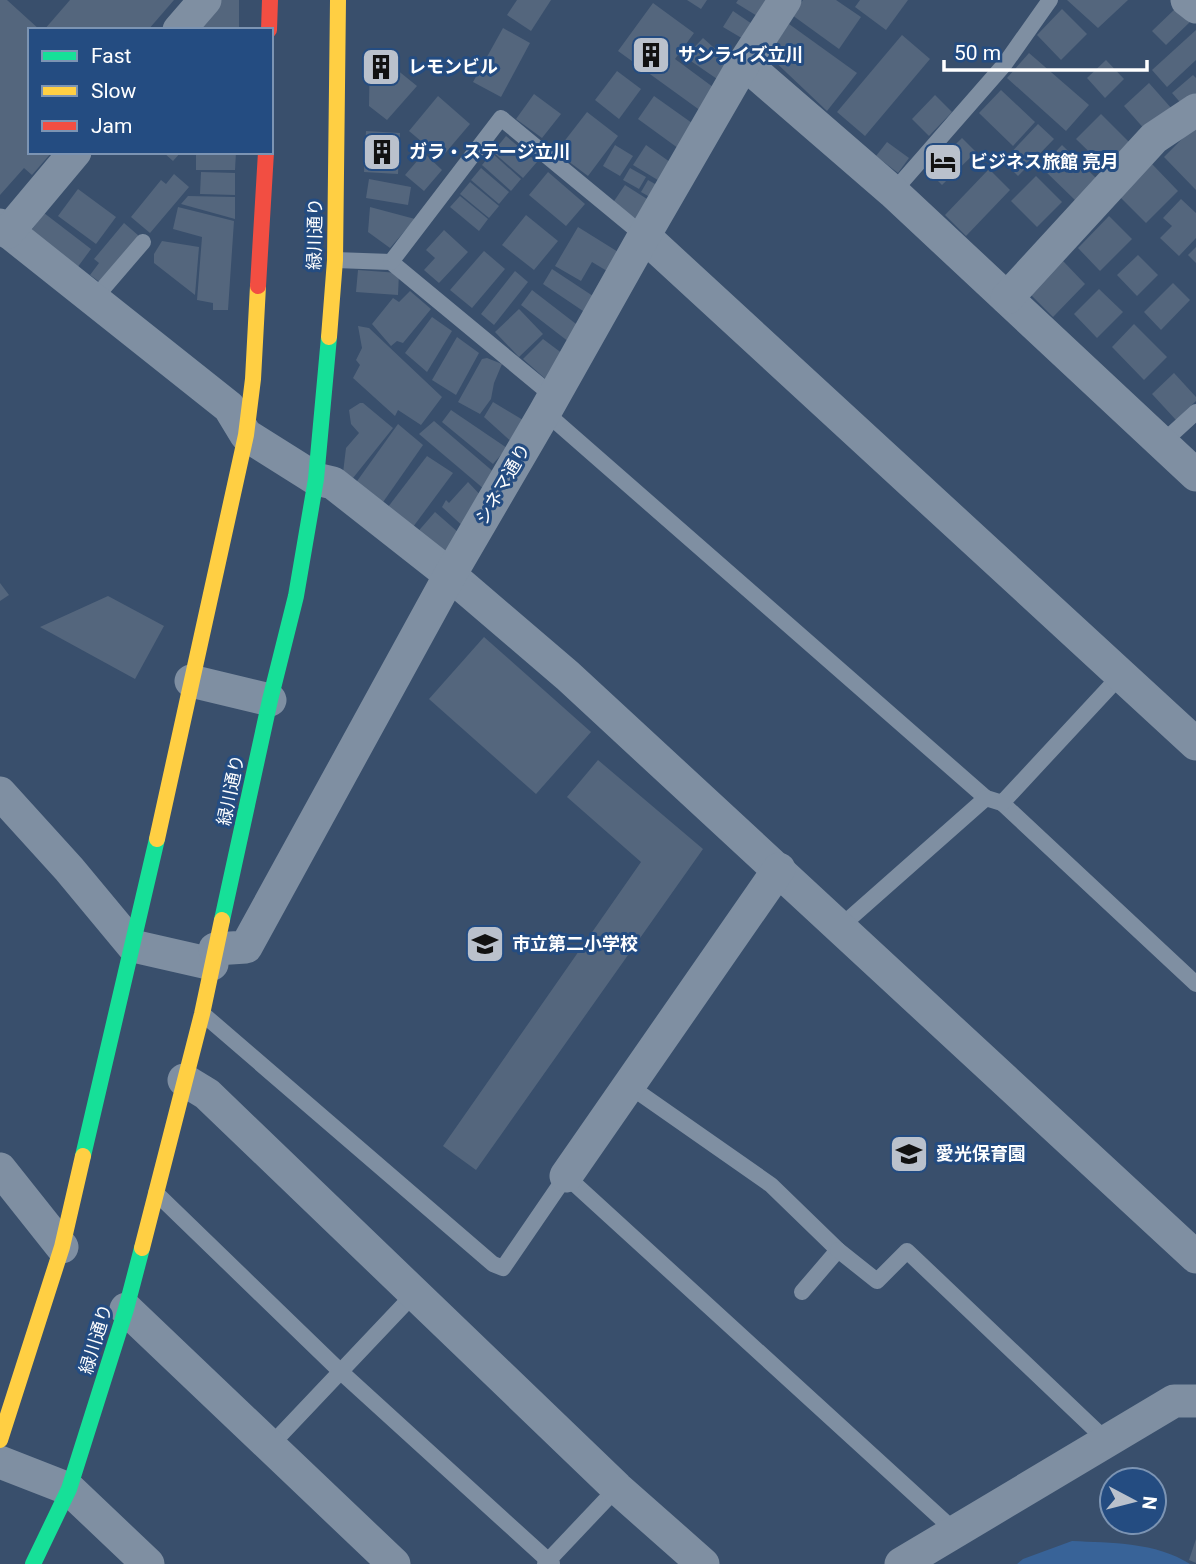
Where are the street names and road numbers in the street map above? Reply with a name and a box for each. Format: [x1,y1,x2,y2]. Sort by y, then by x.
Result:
street label: 緑川通り [303,198,326,270]
street label: シネマ通り [471,440,534,528]
street label: 緑川通り [213,752,248,827]
street label: 緑川通り [75,1301,116,1376]

